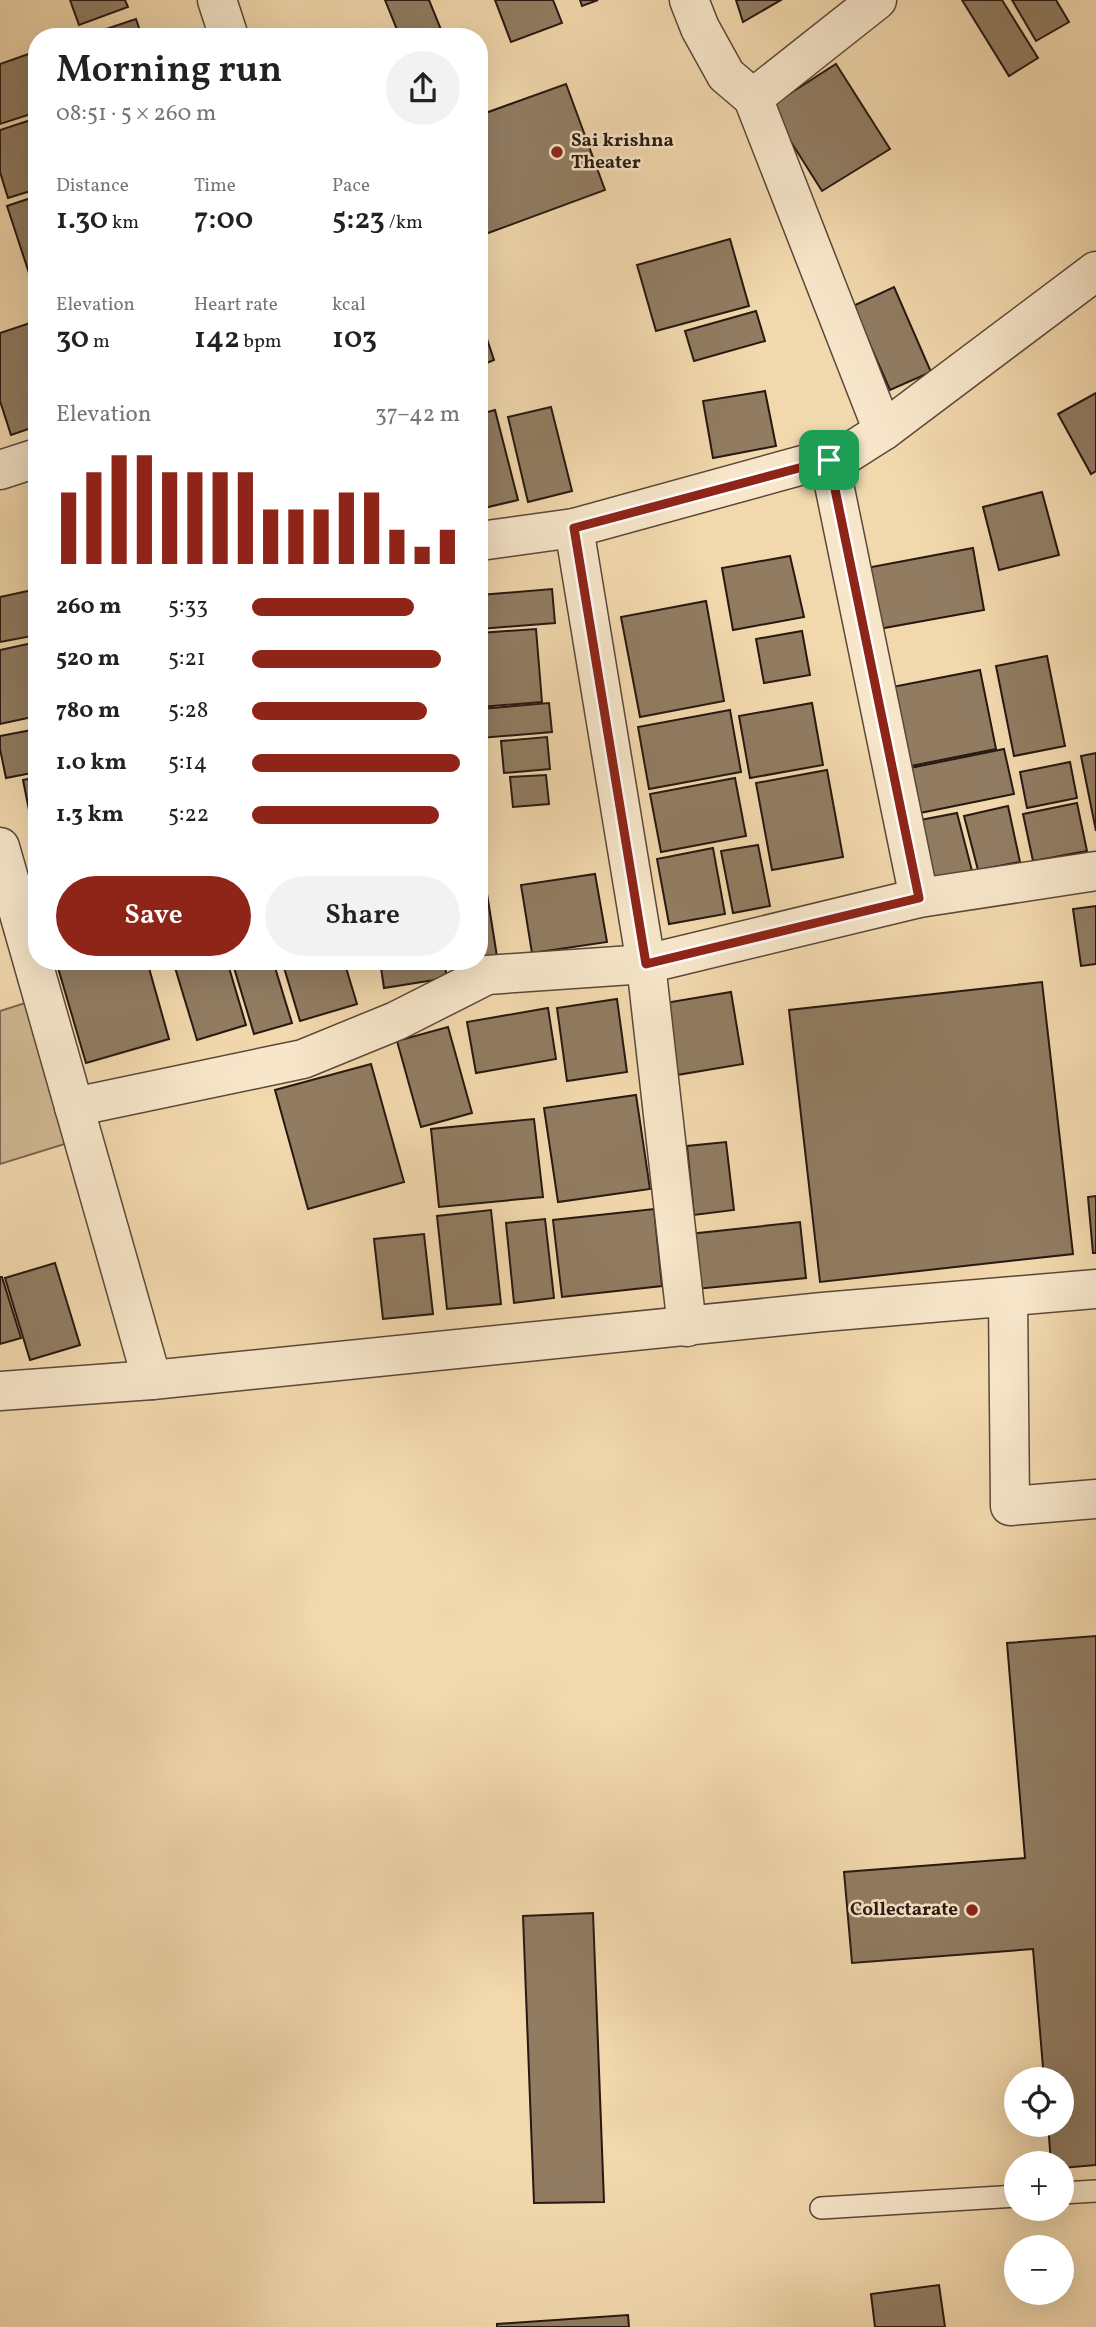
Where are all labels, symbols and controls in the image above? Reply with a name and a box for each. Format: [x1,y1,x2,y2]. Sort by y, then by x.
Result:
text: Morning run [56,45,282,98]
button: share [386,51,460,125]
text: 08:51 · 5 × 260 m [56,98,216,130]
place label: Sai krishna Theater [571,128,674,176]
marker: Sai krishna Theater [549,144,565,160]
text: Distance [56,173,129,199]
text: Time [194,173,236,199]
text: Pace [332,173,370,199]
text: 1.30 [56,199,108,241]
text: 7:00 [194,199,253,241]
text: 5:23 [332,199,385,241]
text: km [108,210,139,236]
text: /km [385,210,423,236]
text: Elevation [56,292,135,318]
text: Heart rate [194,292,278,318]
text: kcal [332,292,366,318]
text: 30 [56,318,89,360]
text: 142 [194,318,240,360]
text: 103 [332,318,377,360]
text: m [89,329,110,355]
text: bpm [240,329,282,355]
text: Elevation [56,399,152,431]
text: 37–42 m [375,399,460,431]
pin [799,430,859,490]
icon: arrive [810,441,848,479]
text: 260 m [56,591,122,623]
text: 5:33 [168,591,208,623]
text: 520 m [56,643,120,675]
text: 5:21 [168,643,206,675]
text: 780 m [56,695,120,727]
text: 5:28 [168,695,209,727]
text: 1.0 km [56,747,127,779]
text: 5:14 [168,747,207,779]
text: 1.3 km [56,799,124,831]
text: 5:22 [168,799,209,831]
button: Save [56,876,251,956]
button: Share [265,876,460,956]
place label: Collectarate [850,1897,958,1923]
marker: Collectarate [964,1902,980,1918]
map controls [1004,2067,1074,2305]
button: locate [1004,2067,1074,2137]
button: + [1004,2151,1074,2221]
button: − [1004,2235,1074,2305]

